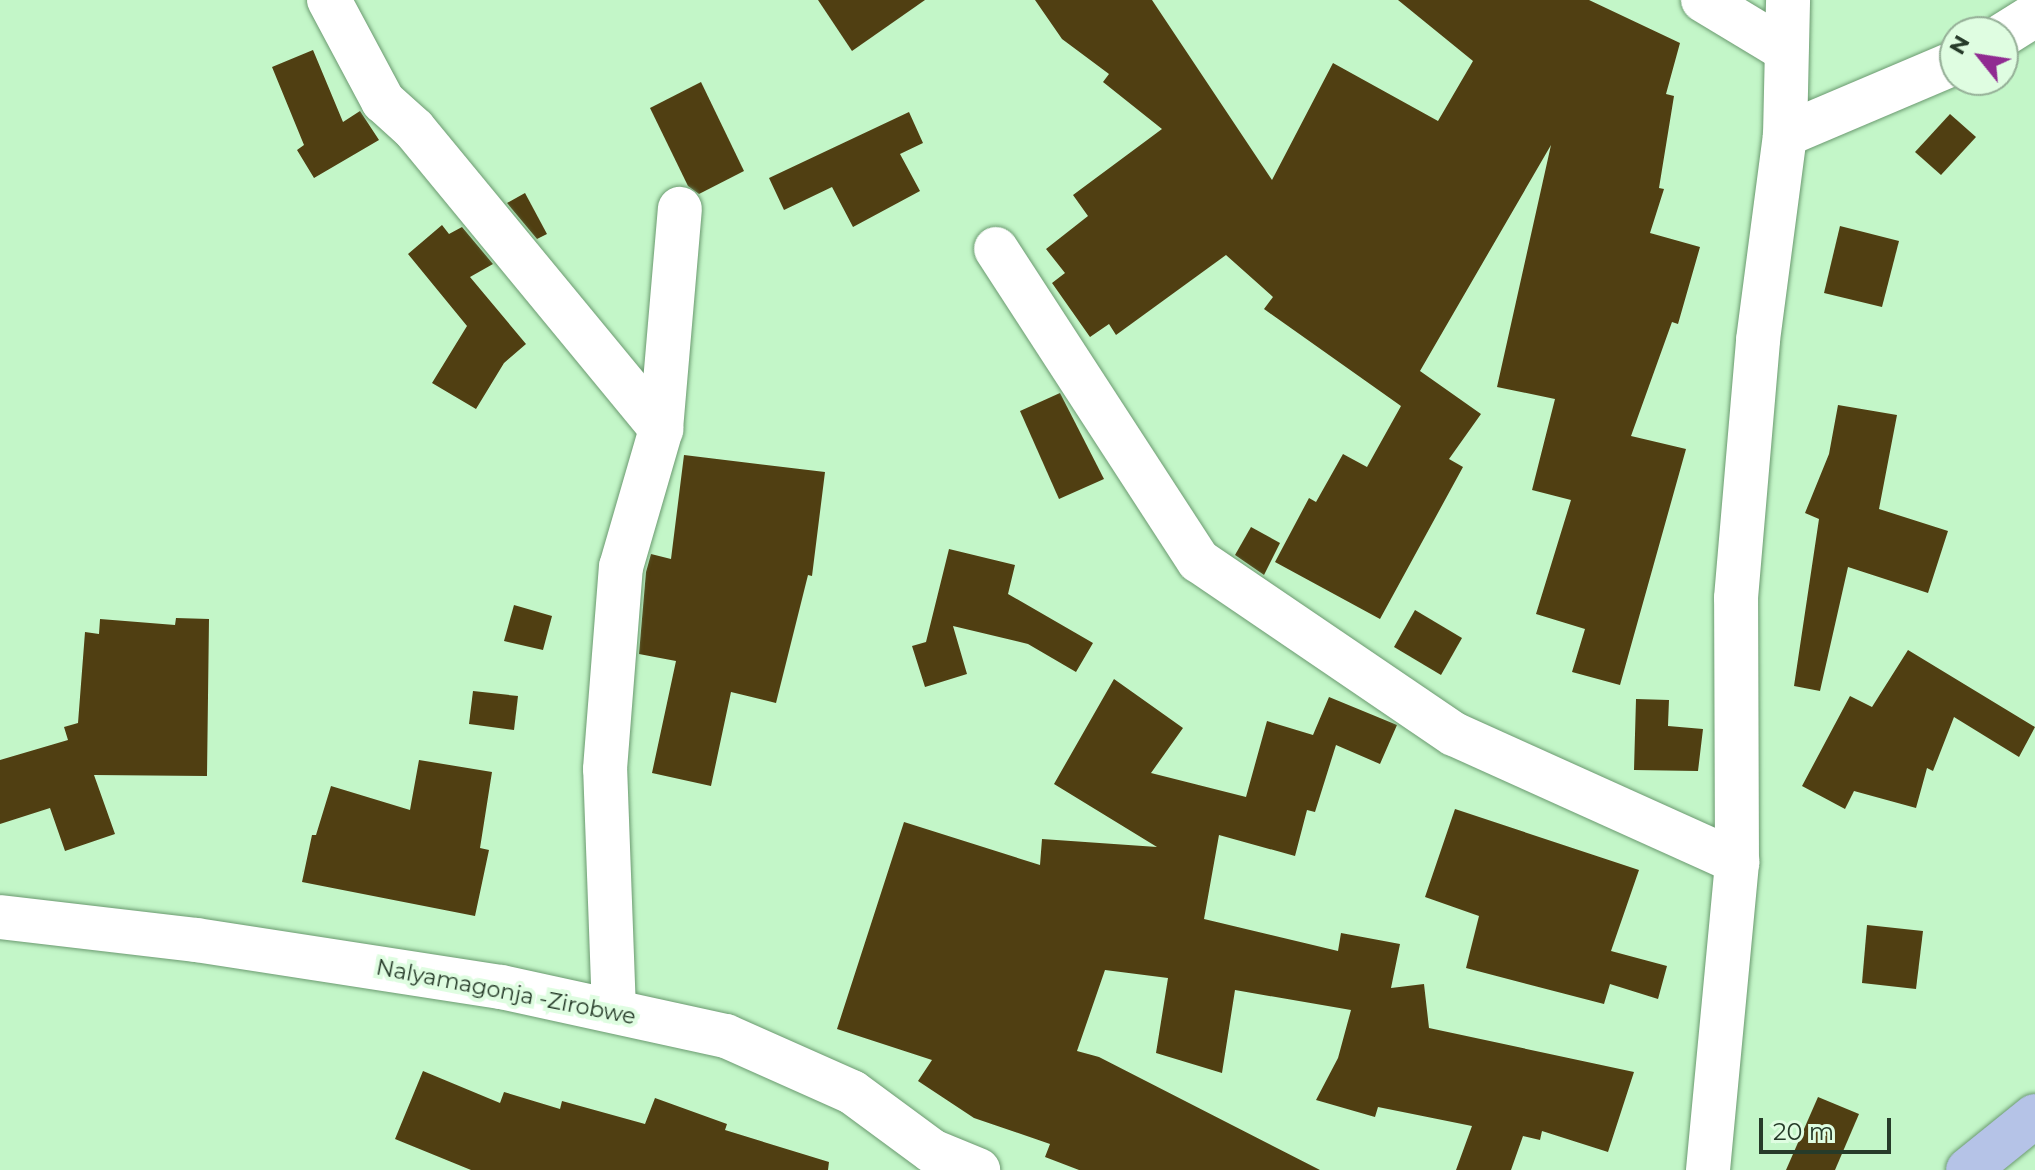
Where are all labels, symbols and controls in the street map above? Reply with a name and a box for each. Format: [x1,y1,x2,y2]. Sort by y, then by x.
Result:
north arrow [1939,16,2019,96]
text: N [1943,30,1976,59]
street label: Nalyamagonja -Zirobwe [374,954,638,1030]
scale bar [1763,1102,1895,1152]
text: 20 m [1773,1117,1834,1146]

